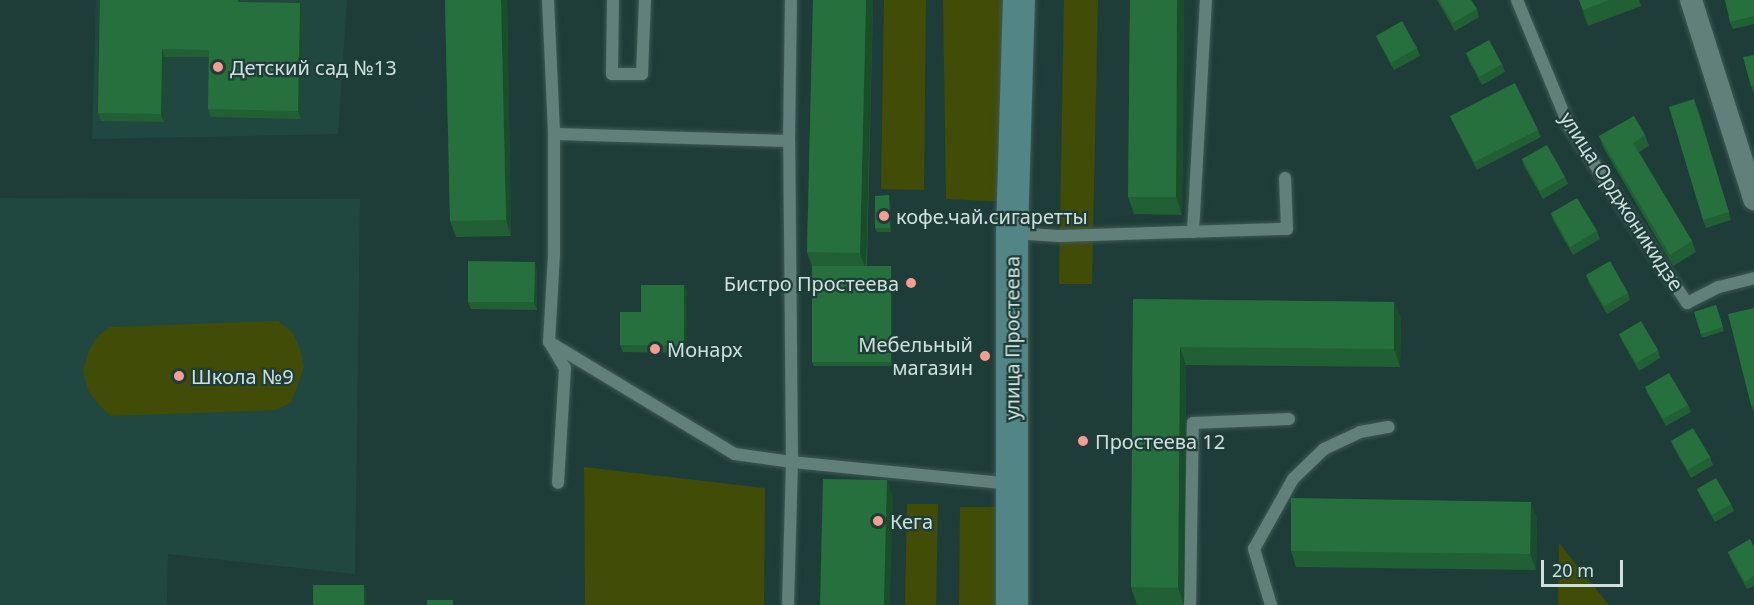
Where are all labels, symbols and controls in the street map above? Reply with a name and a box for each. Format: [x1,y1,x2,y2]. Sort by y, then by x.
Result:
place label: Детский сад №13 [230,55,397,79]
marker: Детский сад №13 [211,60,225,74]
street label: улица Орджоникидзе [1555,107,1689,295]
place label: кофе.чай.сигаретты [896,204,1088,228]
marker: кофе.чай.сигаретты [877,209,891,223]
street label: улица Простеева [1000,256,1024,420]
place label: Бистро Простеева [724,271,899,295]
marker: Бистро Простеева [904,276,918,290]
place label: Мебельный магазин [858,332,973,379]
place label: Монарх [667,337,742,361]
marker: Монарх [648,342,662,356]
marker: Мебельный магазин [978,349,992,363]
place label: Школа №9 [191,364,294,388]
marker: Школа №9 [172,369,186,383]
place label: Простеева 12 [1095,429,1225,453]
marker: Простеева 12 [1076,434,1090,448]
place label: Кега [890,509,933,533]
marker: Кега [871,514,885,528]
scale bar [1544,548,1626,586]
text: 20 m [1552,558,1594,582]

